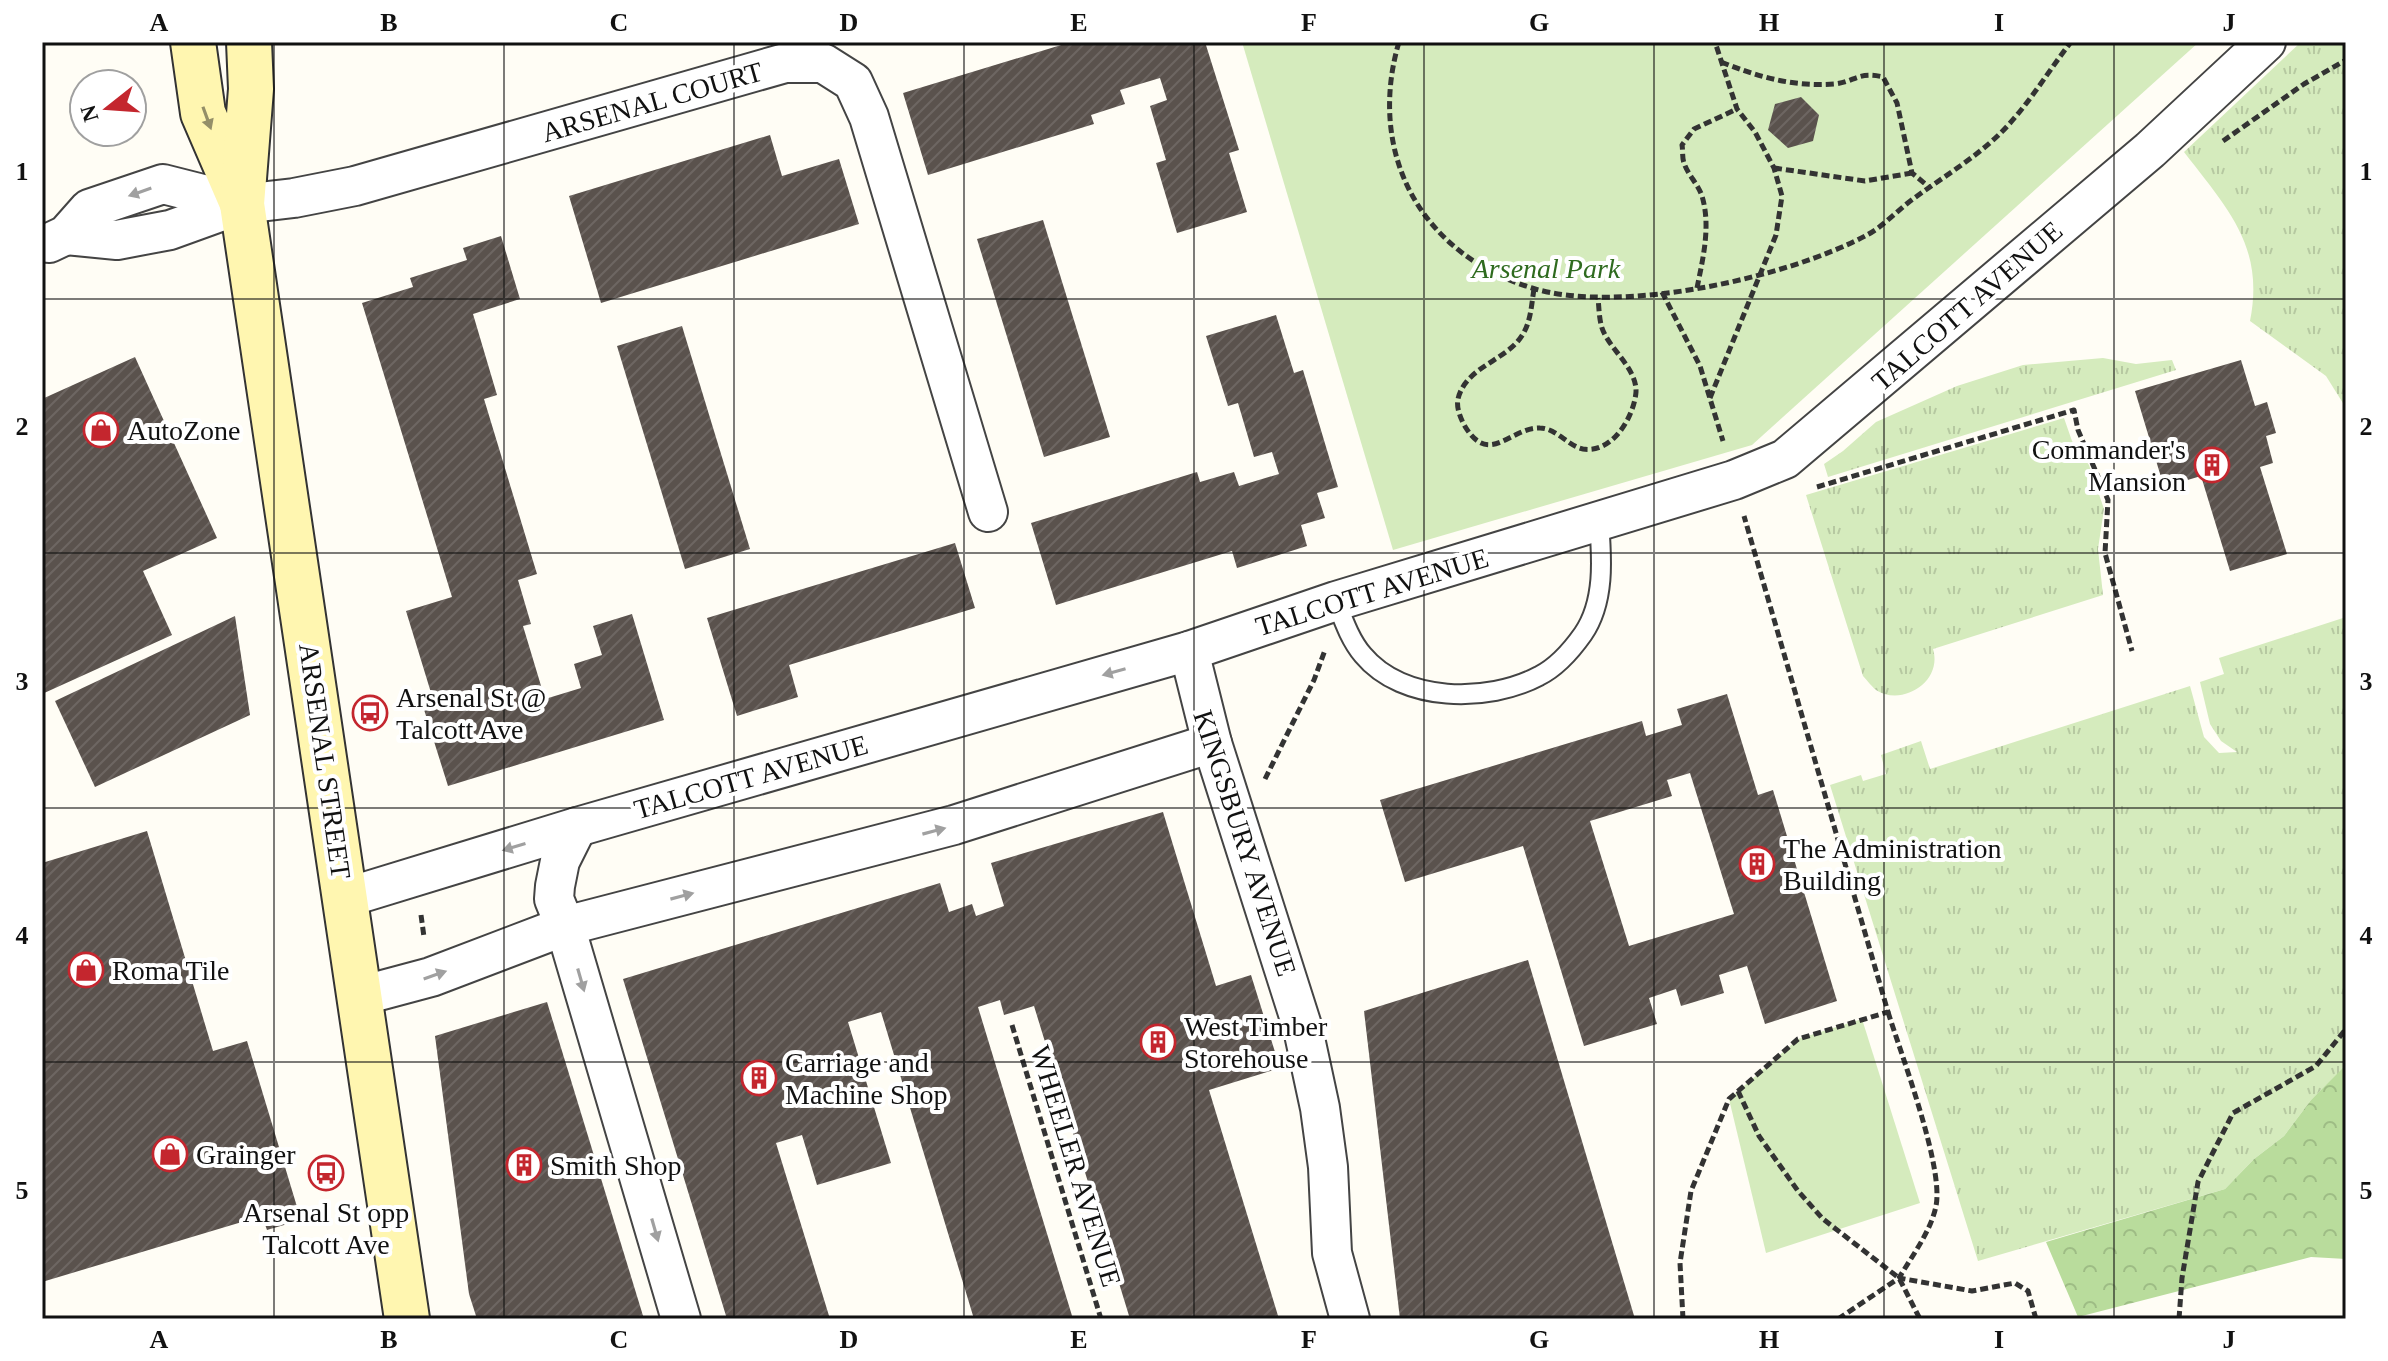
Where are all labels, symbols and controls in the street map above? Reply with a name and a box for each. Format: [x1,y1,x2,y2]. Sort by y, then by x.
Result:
text: A [150,8,169,37]
text: B [380,8,398,37]
text: C [610,8,628,37]
text: D [840,8,858,37]
text: E [1070,8,1088,37]
text: F [1301,8,1317,37]
text: G [1529,8,1549,37]
text: H [1759,8,1779,37]
text: I [1994,8,2004,37]
text: J [2223,8,2236,37]
street label: ARSENAL COURT [538,56,766,148]
north arrow [68,68,148,148]
text: N [75,102,104,125]
one-way arrow [201,107,213,131]
text: 1 [16,157,29,186]
text: 1 [2360,157,2373,186]
one-way arrow [127,186,151,198]
street label: TALCOTT AVENUE [1866,215,2068,397]
park label: Arsenal Park [1470,253,1621,284]
shop icon: AutoZone [82,411,120,449]
text: 2 [16,412,29,441]
text: 2 [2360,412,2373,441]
place label: AutoZone [127,415,241,446]
place label: Commander's Mansion [2032,434,2186,497]
building icon: Commander's Mansion [2193,446,2231,484]
street label: TALCOTT AVENUE [1252,542,1492,642]
street label: ARSENAL STREET [293,641,357,881]
one-way arrow [1101,666,1125,679]
text: 3 [16,667,29,696]
text: 3 [2360,667,2373,696]
place label: Arsenal St @ Talcott Ave [396,682,546,745]
bus stop icon: Arsenal St @ Talcott Ave [351,694,389,732]
street label: KINGSBURY AVENUE [1187,706,1303,980]
street label: TALCOTT AVENUE [631,729,871,825]
one-way arrow [922,824,947,836]
place label: The Administration Building [1783,833,2002,896]
one-way arrow [502,841,526,853]
building icon: The Administration Building [1738,845,1776,883]
one-way arrow [670,889,695,901]
text: 4 [16,921,29,950]
text: 4 [2360,921,2373,950]
shop icon: Roma Tile [67,951,105,989]
place label: Roma Tile [112,955,229,986]
one-way arrow [423,969,447,981]
one-way arrow [575,969,588,993]
place label: West Timber Storehouse [1184,1011,1328,1074]
building icon: West Timber Storehouse [1139,1023,1177,1061]
street label: WHEELER AVENUE [1025,1042,1127,1290]
place label: Carriage and Machine Shop [785,1047,948,1110]
building icon: Carriage and Machine Shop [740,1059,778,1097]
shop icon: Grainger [151,1135,189,1173]
place label: Grainger [196,1139,296,1170]
building icon: Smith Shop [505,1146,543,1184]
place label: Smith Shop [550,1150,681,1181]
bus stop icon: Arsenal St opp Talcott Ave [307,1154,345,1192]
text: 5 [16,1176,29,1205]
text: 5 [2360,1176,2373,1205]
place label: Arsenal St opp Talcott Ave [243,1197,409,1260]
one-way arrow [649,1217,661,1242]
text: A [150,1325,169,1354]
text: B [380,1325,398,1354]
text: C [610,1325,628,1354]
text: D [840,1325,858,1354]
text: E [1070,1325,1088,1354]
text: F [1301,1325,1317,1354]
text: G [1529,1325,1549,1354]
text: H [1759,1325,1779,1354]
text: I [1994,1325,2004,1354]
text: J [2223,1325,2236,1354]

